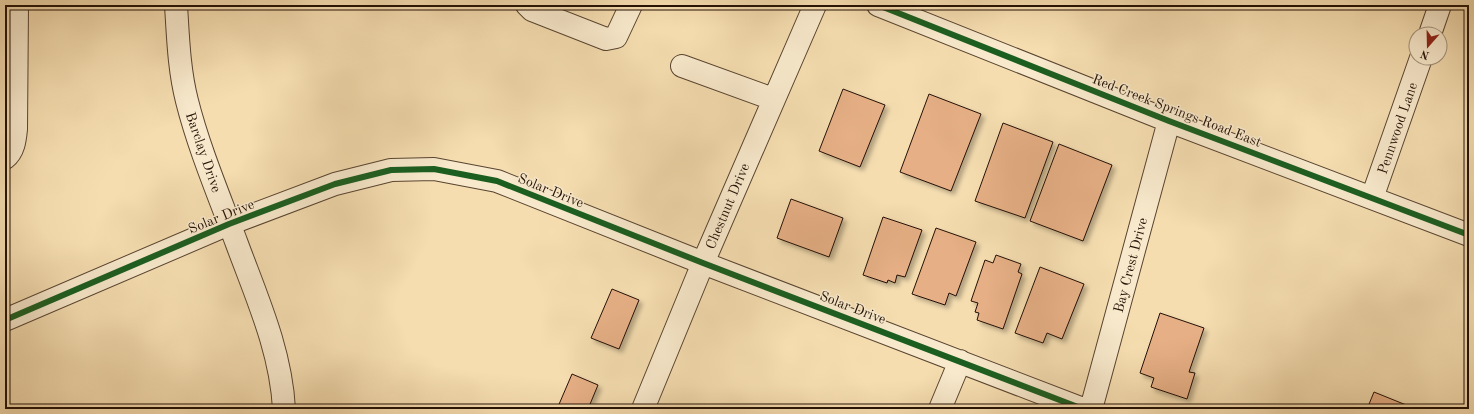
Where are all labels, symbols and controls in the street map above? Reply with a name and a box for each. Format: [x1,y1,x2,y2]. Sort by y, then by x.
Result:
north arrow [1408,26,1448,66]
text: N [1419,47,1431,61]
street label: Red Creek Springs Road East [1090,72,1263,150]
street label: Pennwood Lane [1376,81,1420,176]
street label: Barclay Drive [183,110,223,194]
street label: Chestnut Drive [704,161,752,251]
street label: Solar Drive [516,171,586,210]
street label: Solar Drive [186,197,256,236]
street label: Bay Crest Drive [1112,216,1150,314]
street label: Solar Drive [818,289,888,327]

